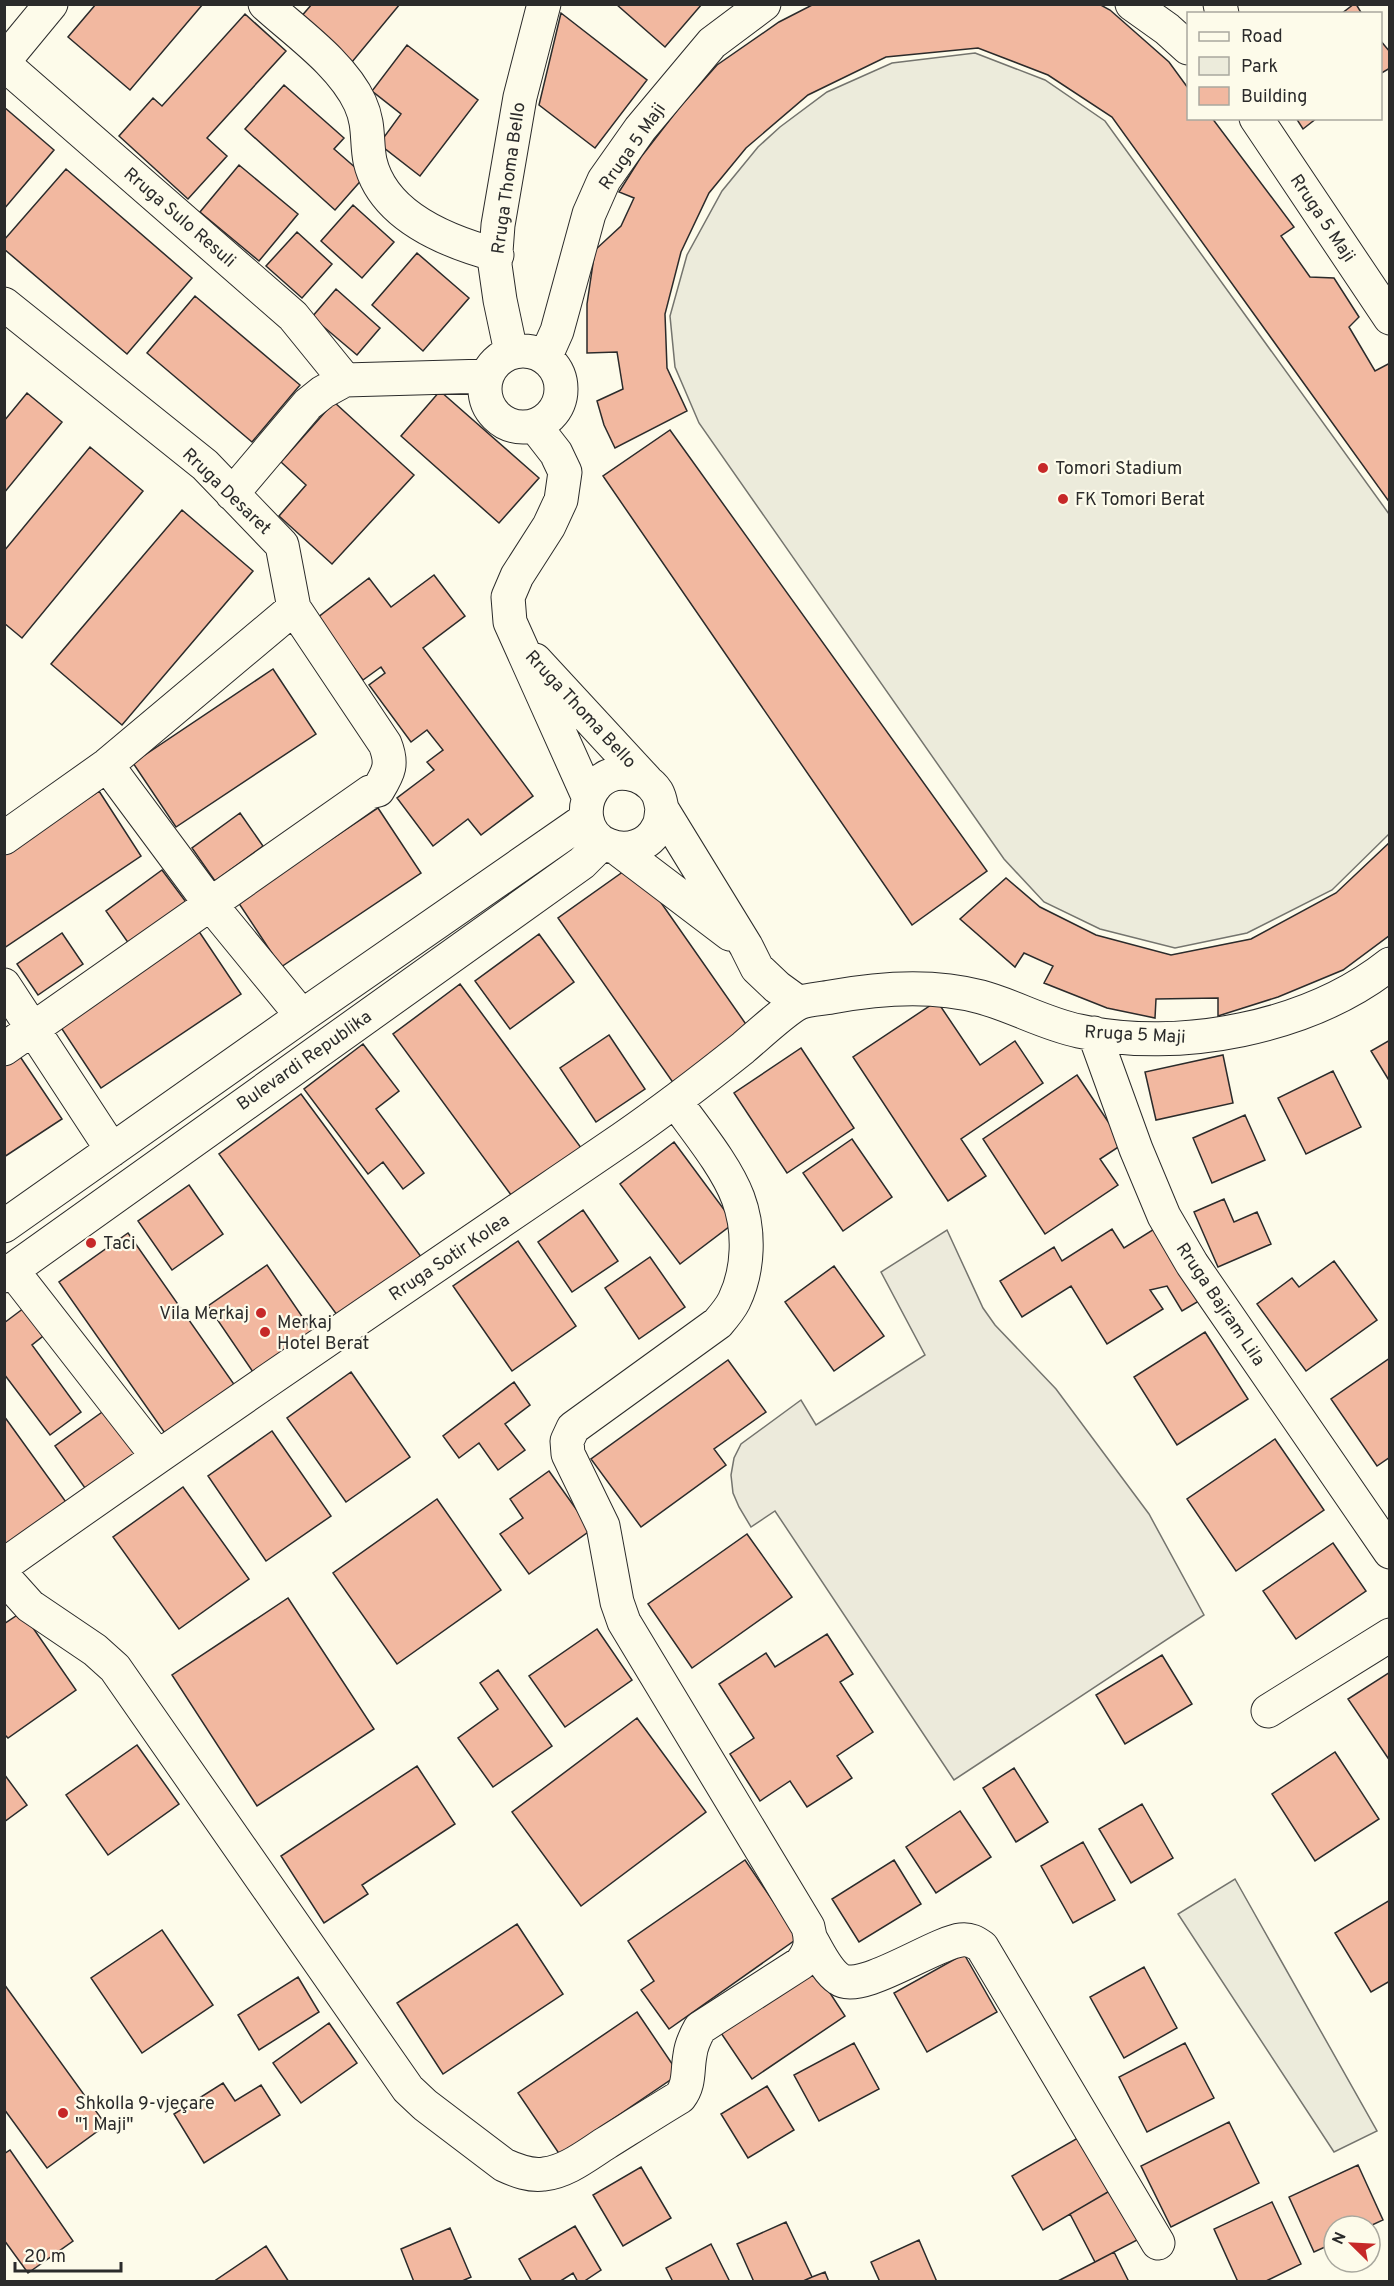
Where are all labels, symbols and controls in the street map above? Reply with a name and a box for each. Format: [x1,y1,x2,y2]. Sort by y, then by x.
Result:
legend [1187,12,1382,120]
text: Road [1241,26,1283,49]
text: Park [1241,56,1278,79]
text: Building [1241,86,1307,109]
street label: Rruga 5 Maji [595,99,672,195]
street label: Rruga Thoma Bello [487,101,532,256]
street label: Rruga Sulo Resuli [118,163,240,273]
street label: Rruga 5 Maji [1284,170,1360,267]
street label: Rruga Desaret [177,444,275,540]
place label: Tomori Stadium [1055,458,1182,481]
marker: Tomori Stadium [1036,461,1050,475]
place label: FK Tomori Berat [1075,489,1205,512]
marker: FK Tomori Berat [1056,492,1070,506]
street label: Rruga Thoma Bello [519,646,641,774]
street label: Bulevardi Republika [233,1006,377,1116]
street label: Rruga 5 Maji [1084,1021,1186,1050]
street label: Rruga Sotir Kolea [385,1209,515,1307]
place label: Taci [103,1233,136,1256]
marker: Taci [84,1236,98,1250]
street label: Rruga Bajram Lila [1170,1239,1270,1371]
place label: Vila Merkaj [159,1303,249,1326]
marker: Vila Merkaj [254,1306,268,1320]
place label: Merkaj Hotel Berat [277,1312,369,1356]
marker: Merkaj Hotel Berat [258,1325,272,1339]
place label: Shkolla 9-vjeçare "1 Maji" [75,2093,215,2137]
marker: Shkolla 9-vjeçare "1 Maji" [56,2106,70,2120]
north arrow [1322,2214,1382,2274]
text: N [1329,2229,1352,2248]
scale bar [15,2235,122,2273]
text: 20 m [24,2246,66,2269]

